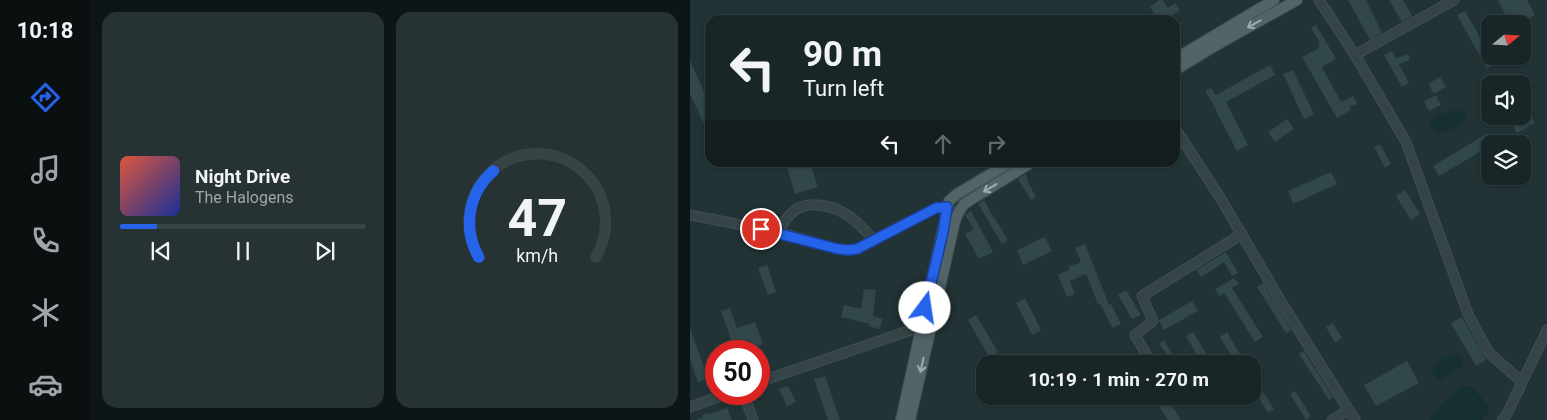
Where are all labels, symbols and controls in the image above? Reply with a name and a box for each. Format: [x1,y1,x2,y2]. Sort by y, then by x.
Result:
north arrow [1481,15,1531,65]
map controls [1481,15,1531,185]
text: 10:18 [17,18,73,43]
one-way arrow [1248,19,1262,29]
text: 90 m [803,34,882,75]
icon: left [720,35,785,100]
button: sound [1481,75,1531,125]
text: Turn left [803,76,884,101]
icon: directions [28,80,63,115]
icon: left [876,130,904,158]
icon: ahead [929,130,957,158]
icon: right [982,130,1010,158]
button: layers [1481,135,1531,185]
icon: music [28,152,63,187]
text: Night Drive [195,165,290,188]
one-way arrow [984,183,998,193]
text: The Halogens [195,188,294,207]
text: 47 [507,188,567,249]
pin [740,208,782,250]
icon: arrive [747,215,775,243]
icon: phone [28,223,63,258]
icon: previous [147,237,175,265]
icon: pause [229,237,257,265]
icon: next [311,237,339,265]
text: km/h [516,245,558,266]
position arrow [898,281,950,333]
icon: climate [28,295,63,330]
speed limit sign: 50 [705,340,770,405]
one-way arrow [917,356,926,372]
icon: car [28,367,63,402]
text: 10:19 · 1 min · 270 m [1028,368,1209,391]

